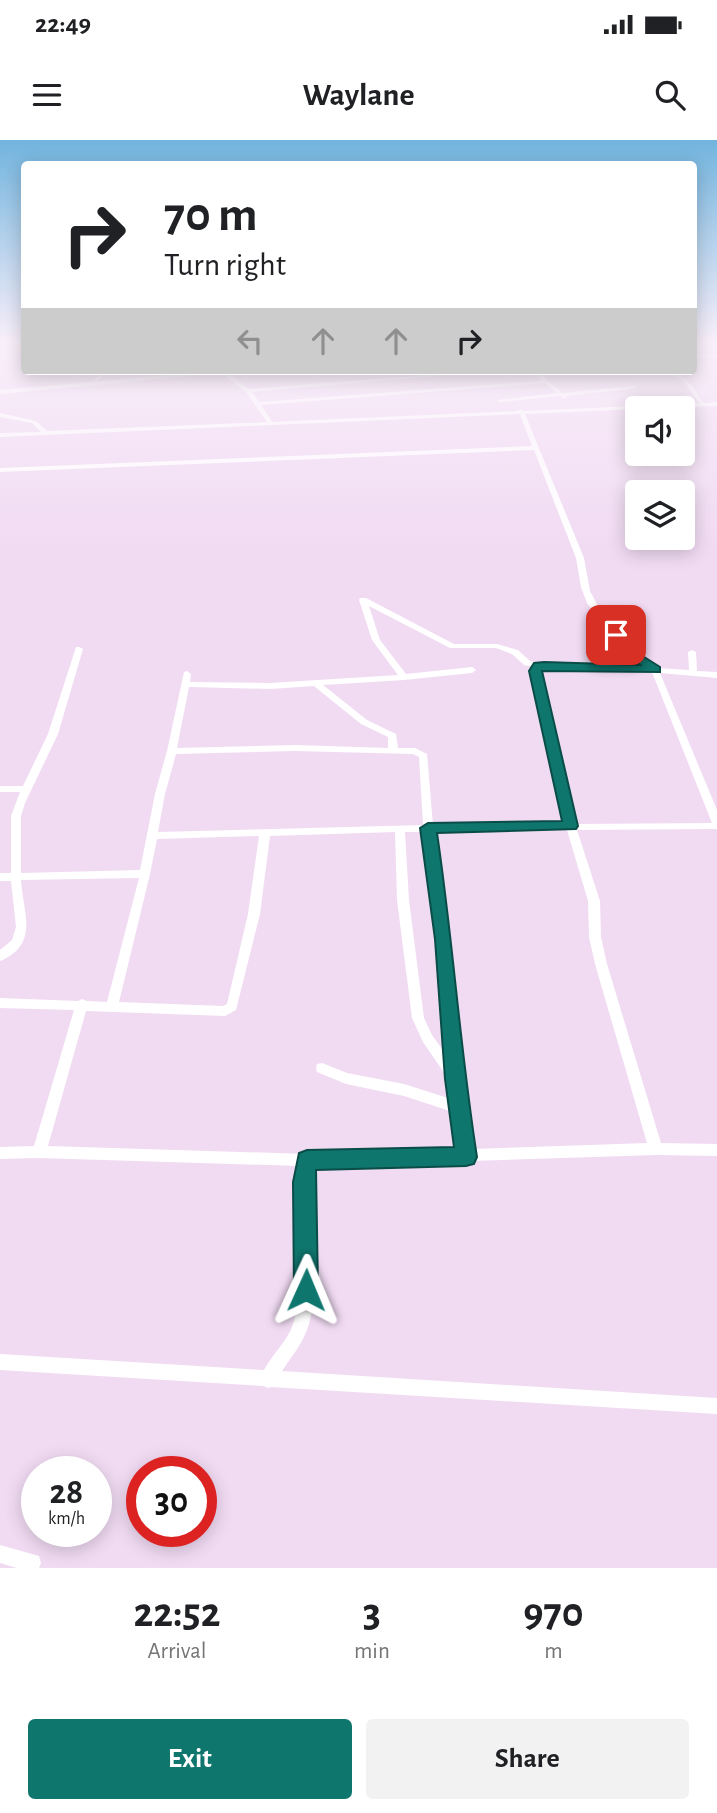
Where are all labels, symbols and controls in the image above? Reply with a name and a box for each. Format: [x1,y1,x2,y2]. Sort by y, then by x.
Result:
text: 22:49 [35,11,91,37]
icon: menu [28,76,66,114]
icon: search [651,76,689,114]
text: Waylane [302,79,415,111]
icon: right [49,189,140,280]
text: 70 m [164,191,258,240]
text: Turn right [164,249,286,281]
icon: left [231,322,269,360]
icon: ahead [304,322,342,360]
icon: ahead [377,322,415,360]
icon: right [450,322,488,360]
map controls [625,396,695,550]
button: sound [625,396,695,466]
button: layers [625,480,695,550]
pin [586,605,646,665]
icon: arrive [597,616,635,654]
position arrow [269,1253,343,1327]
speed limit sign: 30 [126,1456,217,1547]
text: 28 [50,1475,83,1510]
text: km/h [48,1510,85,1528]
text: 22:52 [133,1592,221,1634]
text: 3 [363,1592,381,1634]
text: 970 [523,1592,584,1634]
text: Arrival [147,1640,207,1663]
text: min [354,1640,390,1663]
text: m [544,1640,563,1663]
button: Exit [28,1719,352,1799]
button: Share [366,1719,689,1799]

